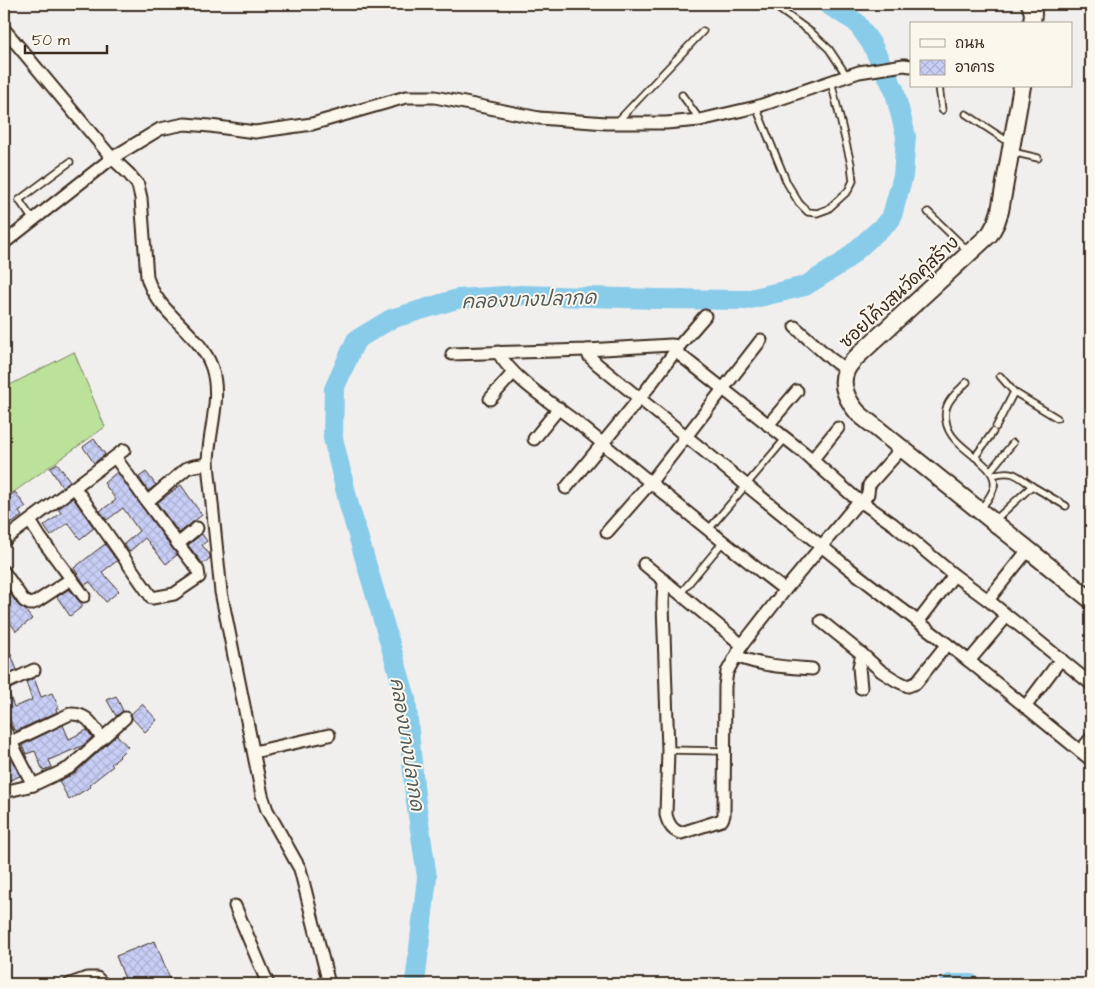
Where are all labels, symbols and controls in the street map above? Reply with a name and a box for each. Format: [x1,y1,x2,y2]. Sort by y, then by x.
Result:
scale bar [25,22,108,54]
legend [910,22,1072,88]
text: 50 m [32,30,70,51]
text: ถนน [955,33,984,54]
text: อาคาร [955,57,995,78]
street label: ซอยโค้งสนวัดคู่สร้าง [833,230,965,355]
water label: คลองบางปลากด [461,285,598,316]
water label: คลองบางปลากด [383,676,431,814]

